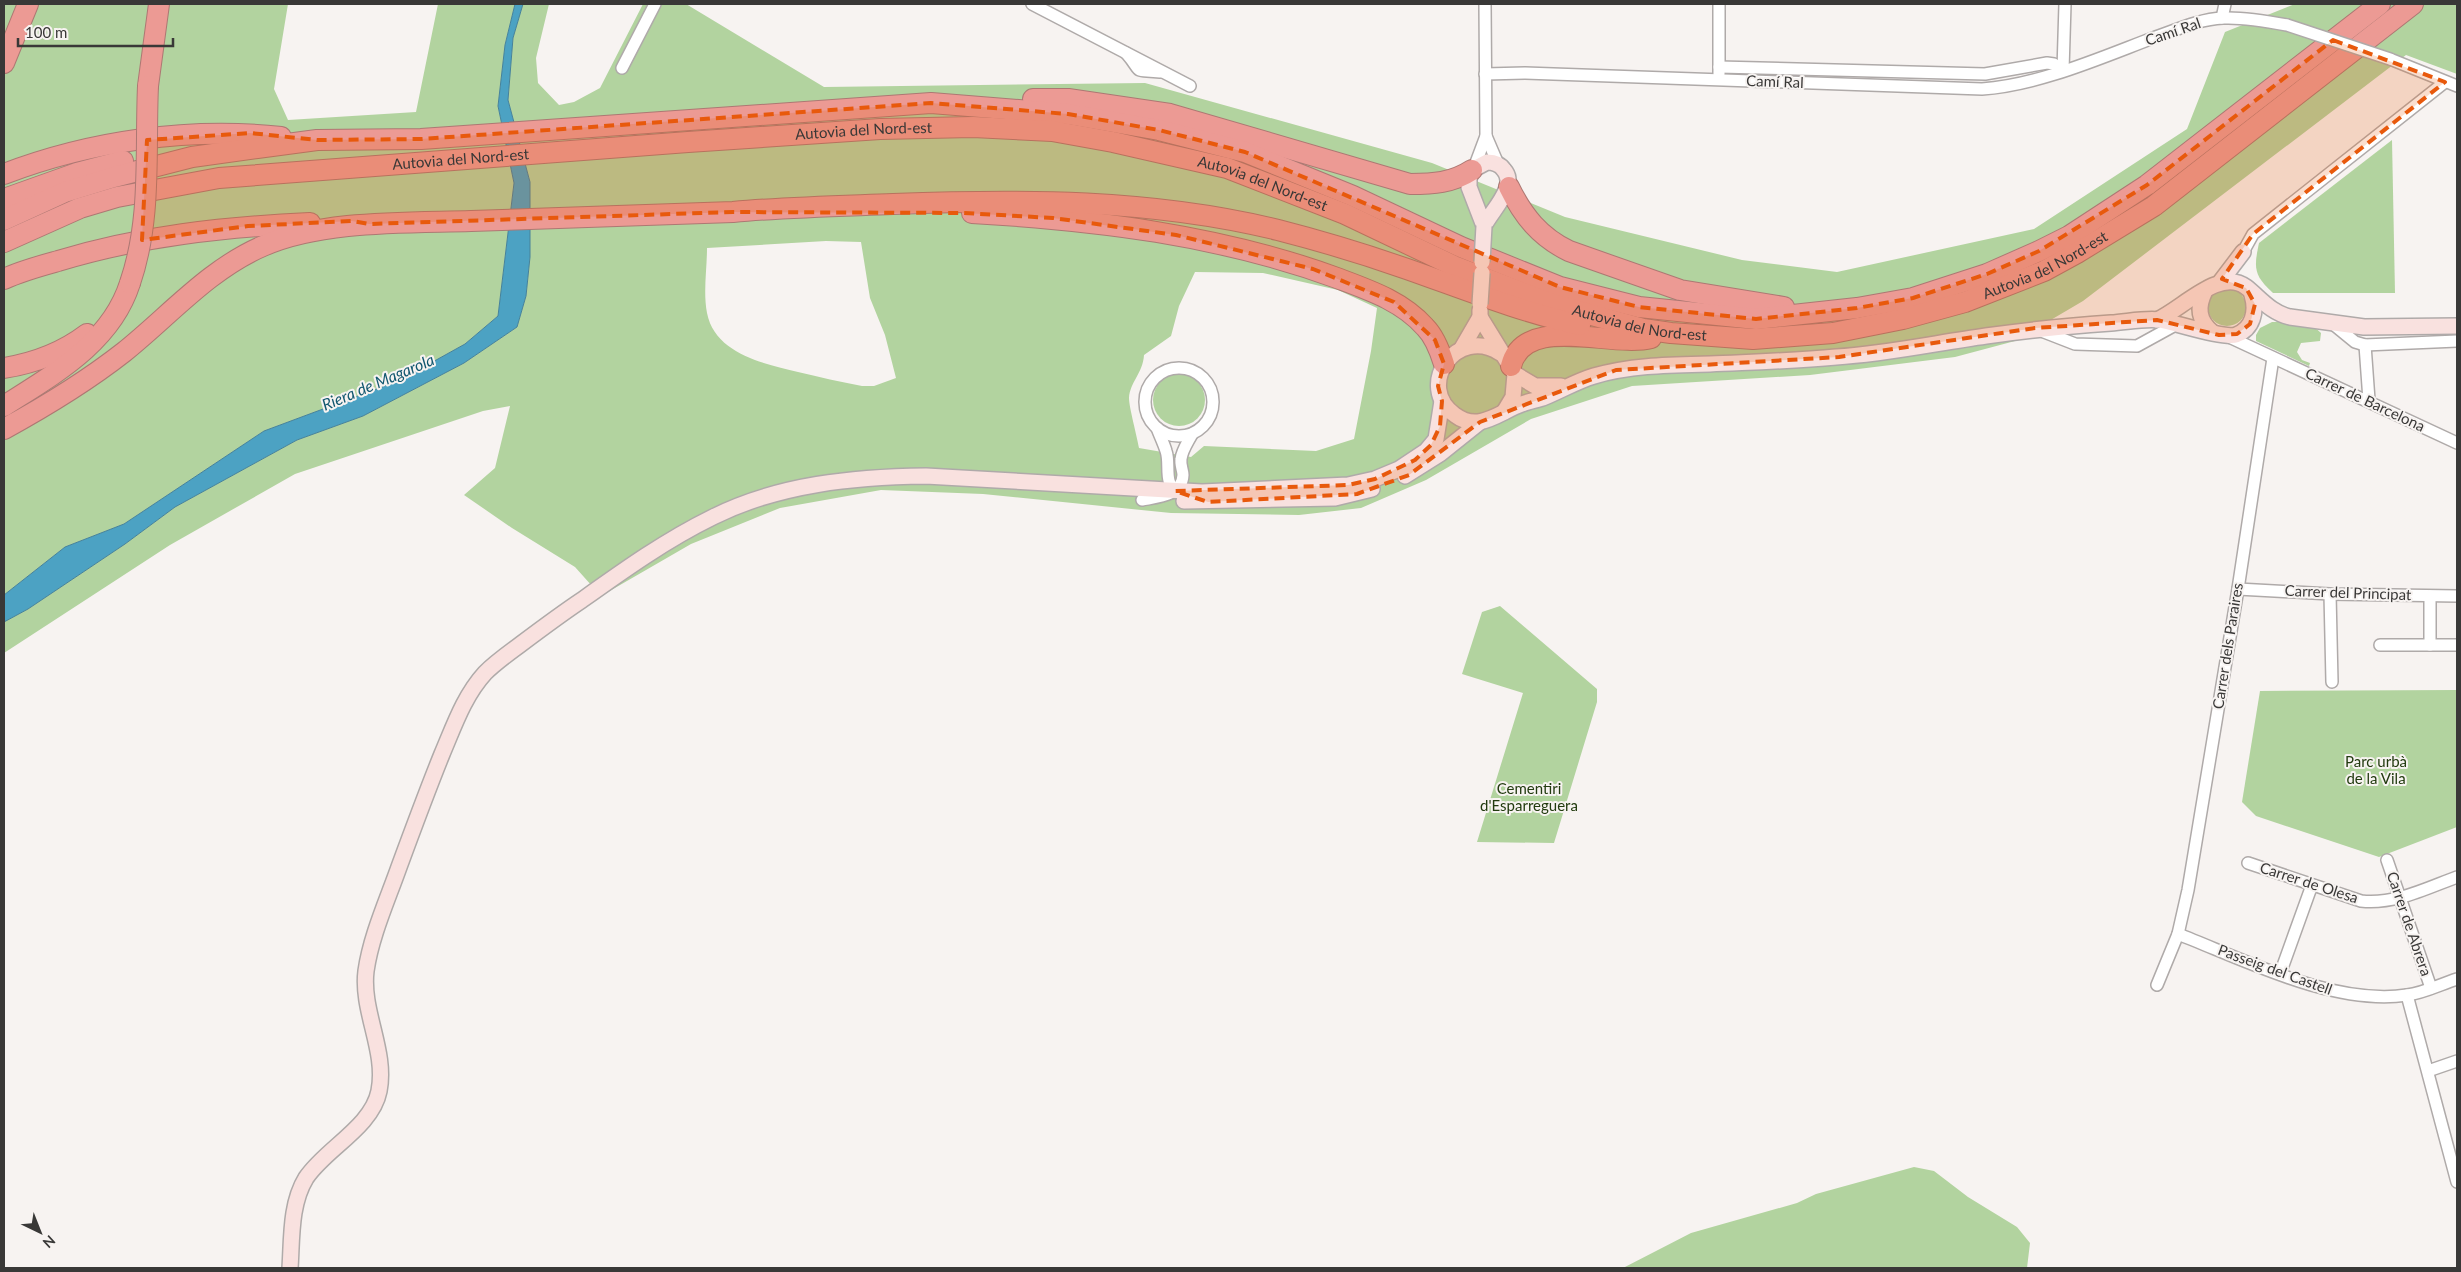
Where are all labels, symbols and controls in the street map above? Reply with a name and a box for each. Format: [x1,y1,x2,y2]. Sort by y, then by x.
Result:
street label: Camí Ral [2143,13,2203,49]
scale bar [18,15,172,47]
text: 100 m [25,23,67,41]
street label: Camí Ral [1746,71,1804,91]
street label: Autovia del Nord-est [795,118,933,143]
street label: Autovia del Nord-est [392,144,530,173]
street label: Autovia del Nord-est [1196,152,1331,215]
street label: Autovia del Nord-est [1980,226,2111,302]
street label: Autovia del Nord-est [1571,300,1708,344]
water label: Riera de Magarola [319,349,437,414]
street label: Carrer de Barcelona [2303,363,2428,435]
street label: Carrer del Principat [2284,581,2412,603]
street label: Carrer dels Paraires [2208,582,2246,710]
park label: Parc urbà de la Vila [2345,752,2407,787]
park label: Cementiri d'Esparreguera [1480,779,1578,814]
street label: Carrer de Olesa [2258,858,2361,906]
street label: Carrer de Abrera [2384,869,2436,978]
street label: Passeig del Castell [2216,940,2335,998]
north arrow [15,1207,65,1257]
text: N [39,1232,59,1252]

